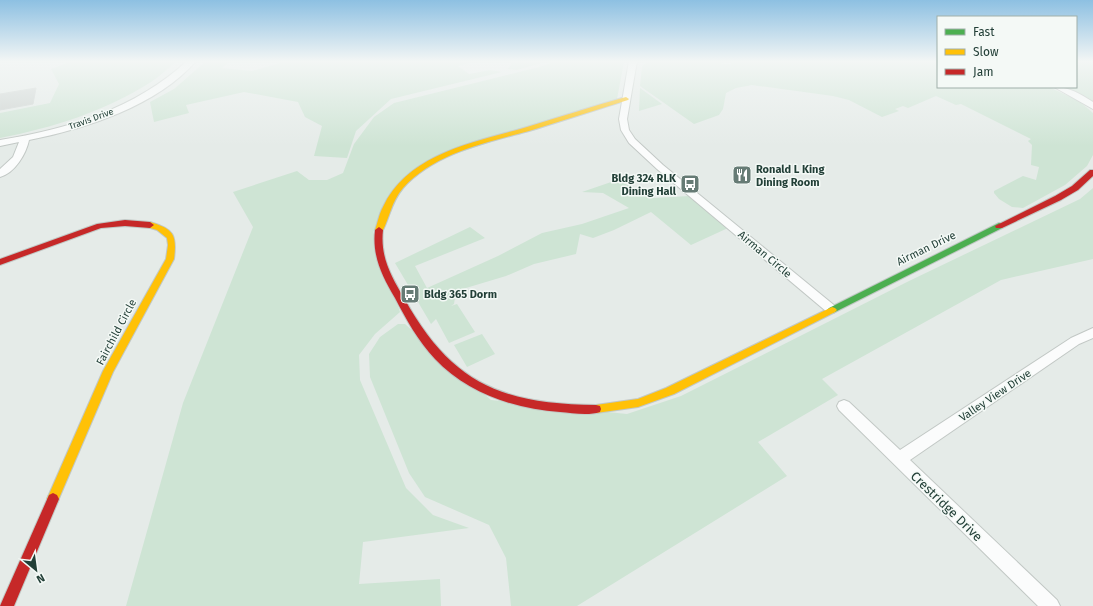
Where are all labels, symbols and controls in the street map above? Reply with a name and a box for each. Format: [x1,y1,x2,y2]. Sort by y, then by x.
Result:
legend [937,16,1077,88]
text: Fast [973,25,995,39]
text: Slow [973,45,999,59]
text: Jam [973,65,993,79]
street label: Travis Drive [67,106,115,132]
place label: Ronald L King Dining Room [756,163,825,189]
restaurant icon: Ronald L King Dining Room [731,164,753,186]
place label: Bldg 324 RLK Dining Hall [612,172,677,198]
bus stop icon: Bldg 324 RLK Dining Hall [679,173,701,195]
street label: Airman Circle [735,228,794,281]
street label: Airman Drive [895,229,958,268]
bus stop icon: Bldg 365 Dorm [399,283,421,305]
place label: Bldg 365 Dorm [424,288,497,301]
street label: Fairchild Circle [94,297,139,367]
street label: Valley View Drive [957,367,1034,424]
street label: Crestridge Drive [908,468,986,544]
north arrow [16,550,56,590]
text: N [34,571,47,586]

